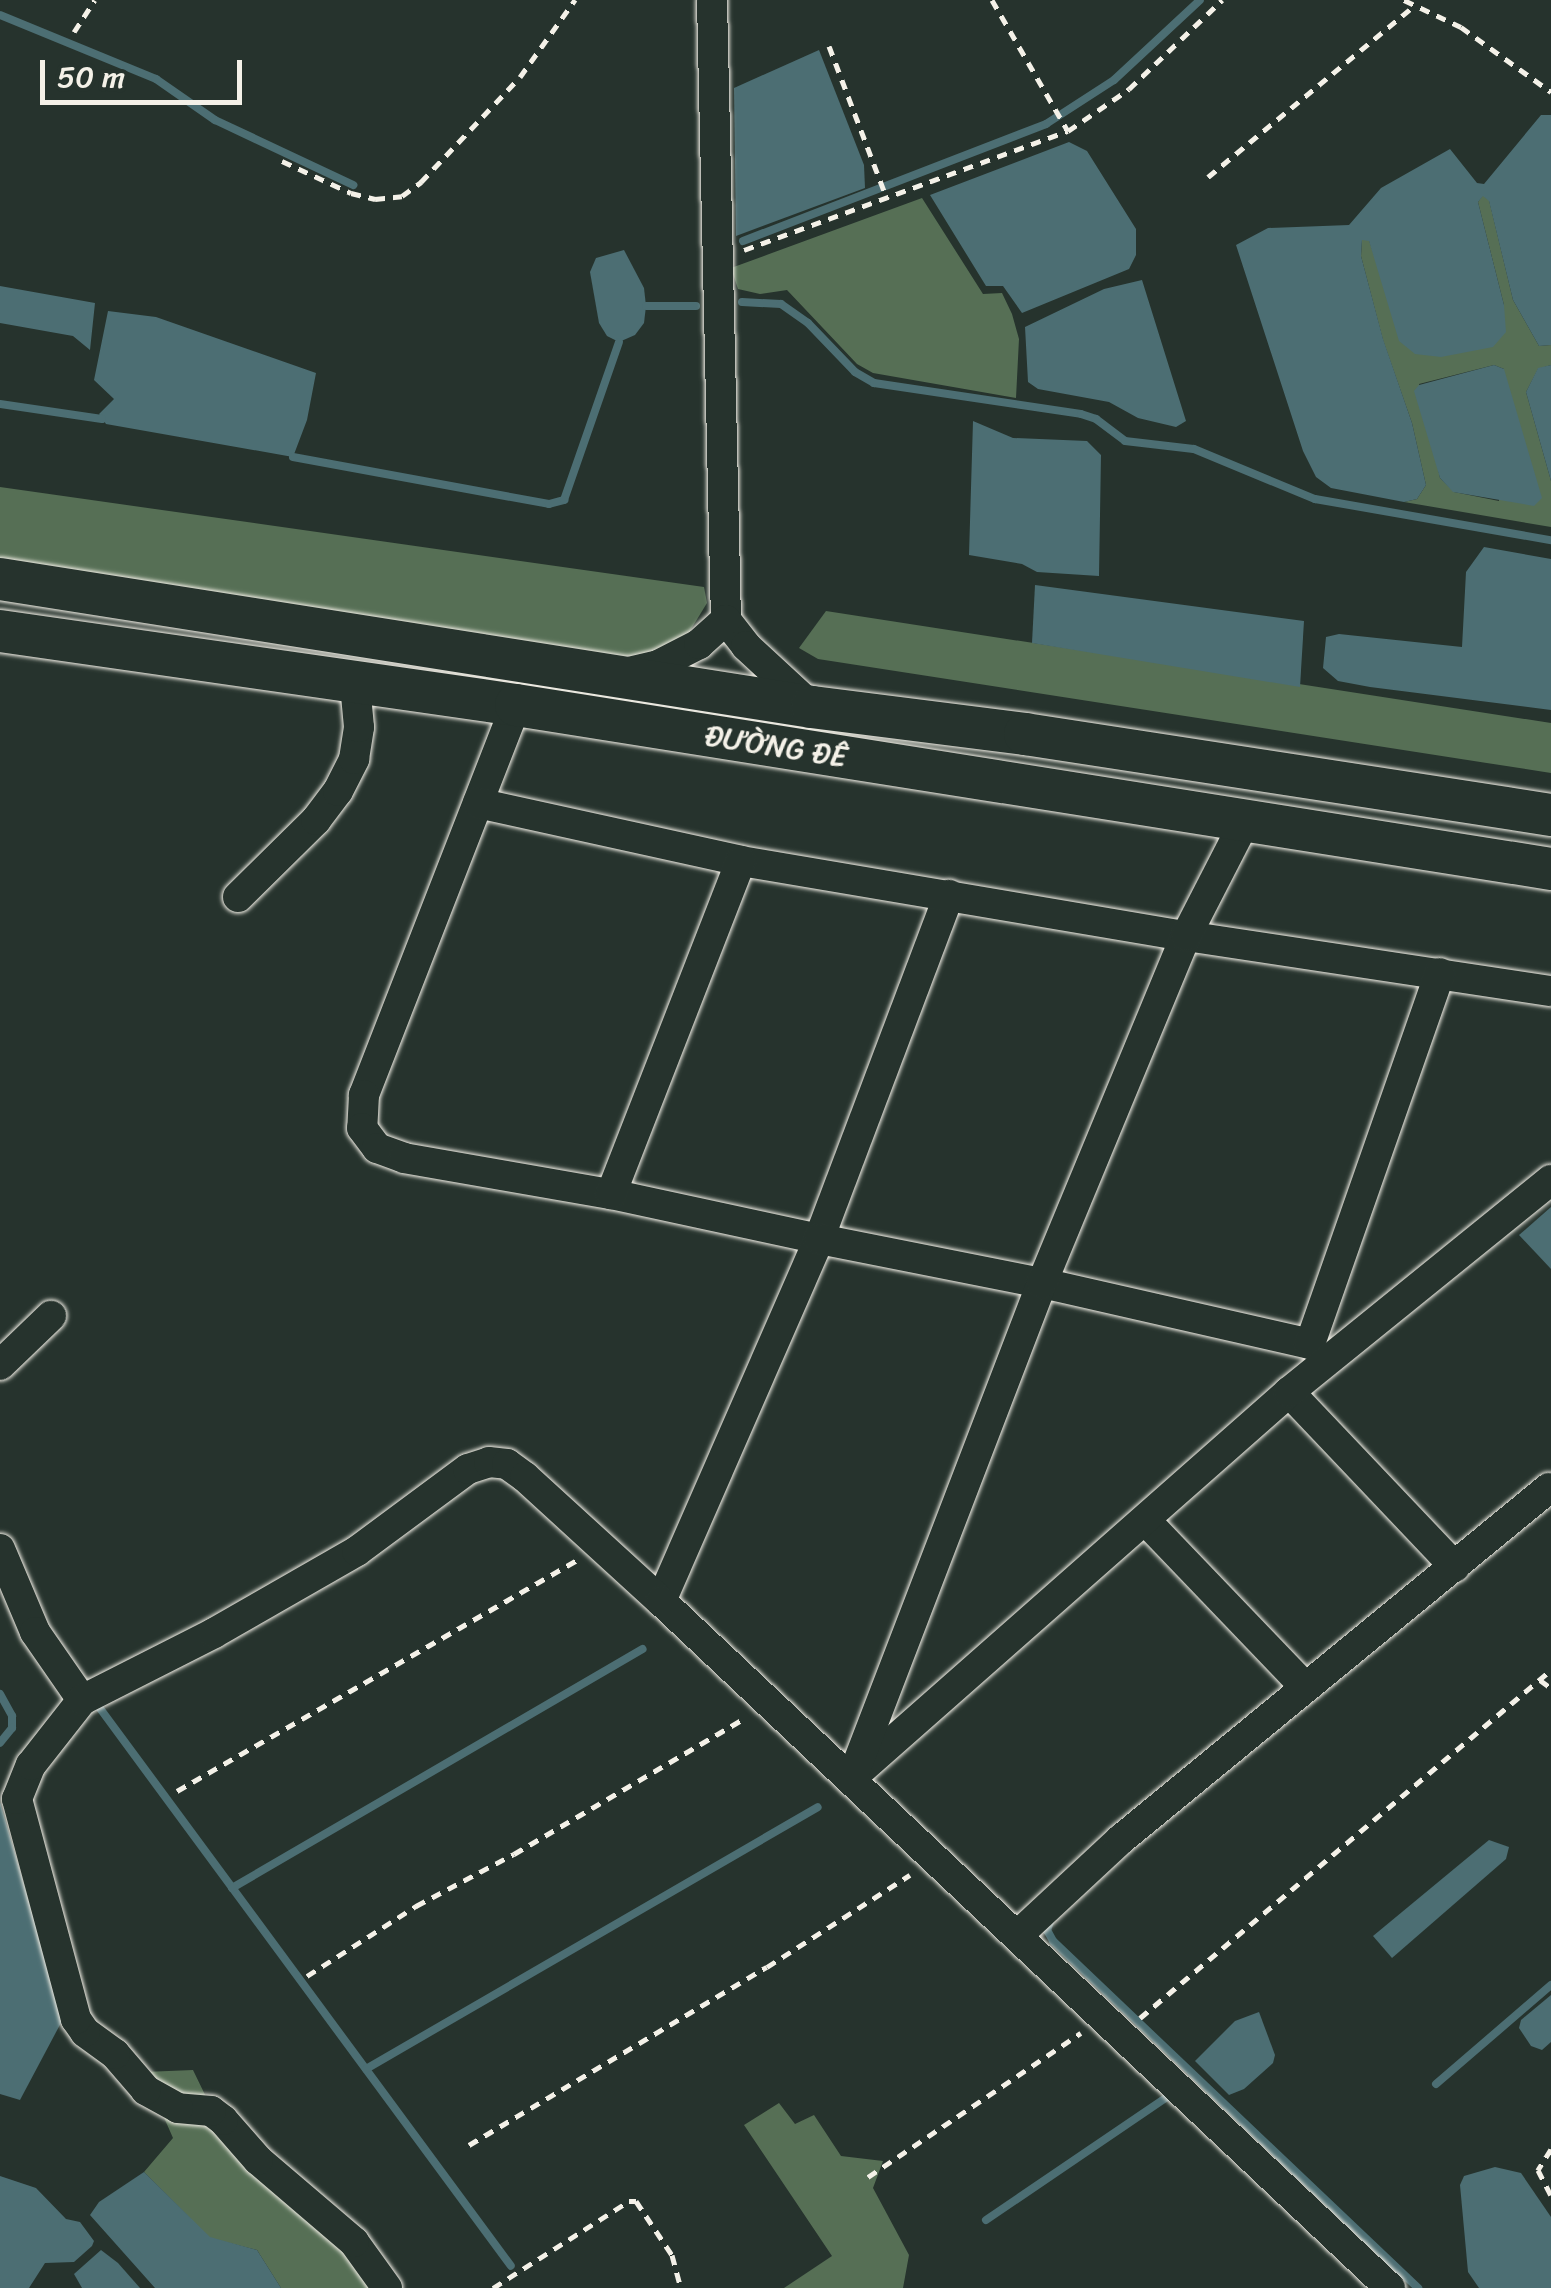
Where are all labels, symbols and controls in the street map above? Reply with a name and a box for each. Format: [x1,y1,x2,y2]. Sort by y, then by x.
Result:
scale bar [45,40,248,102]
text: 50 m [57,50,125,104]
street label: ĐƯỜNG ĐÊ [703,717,849,775]

